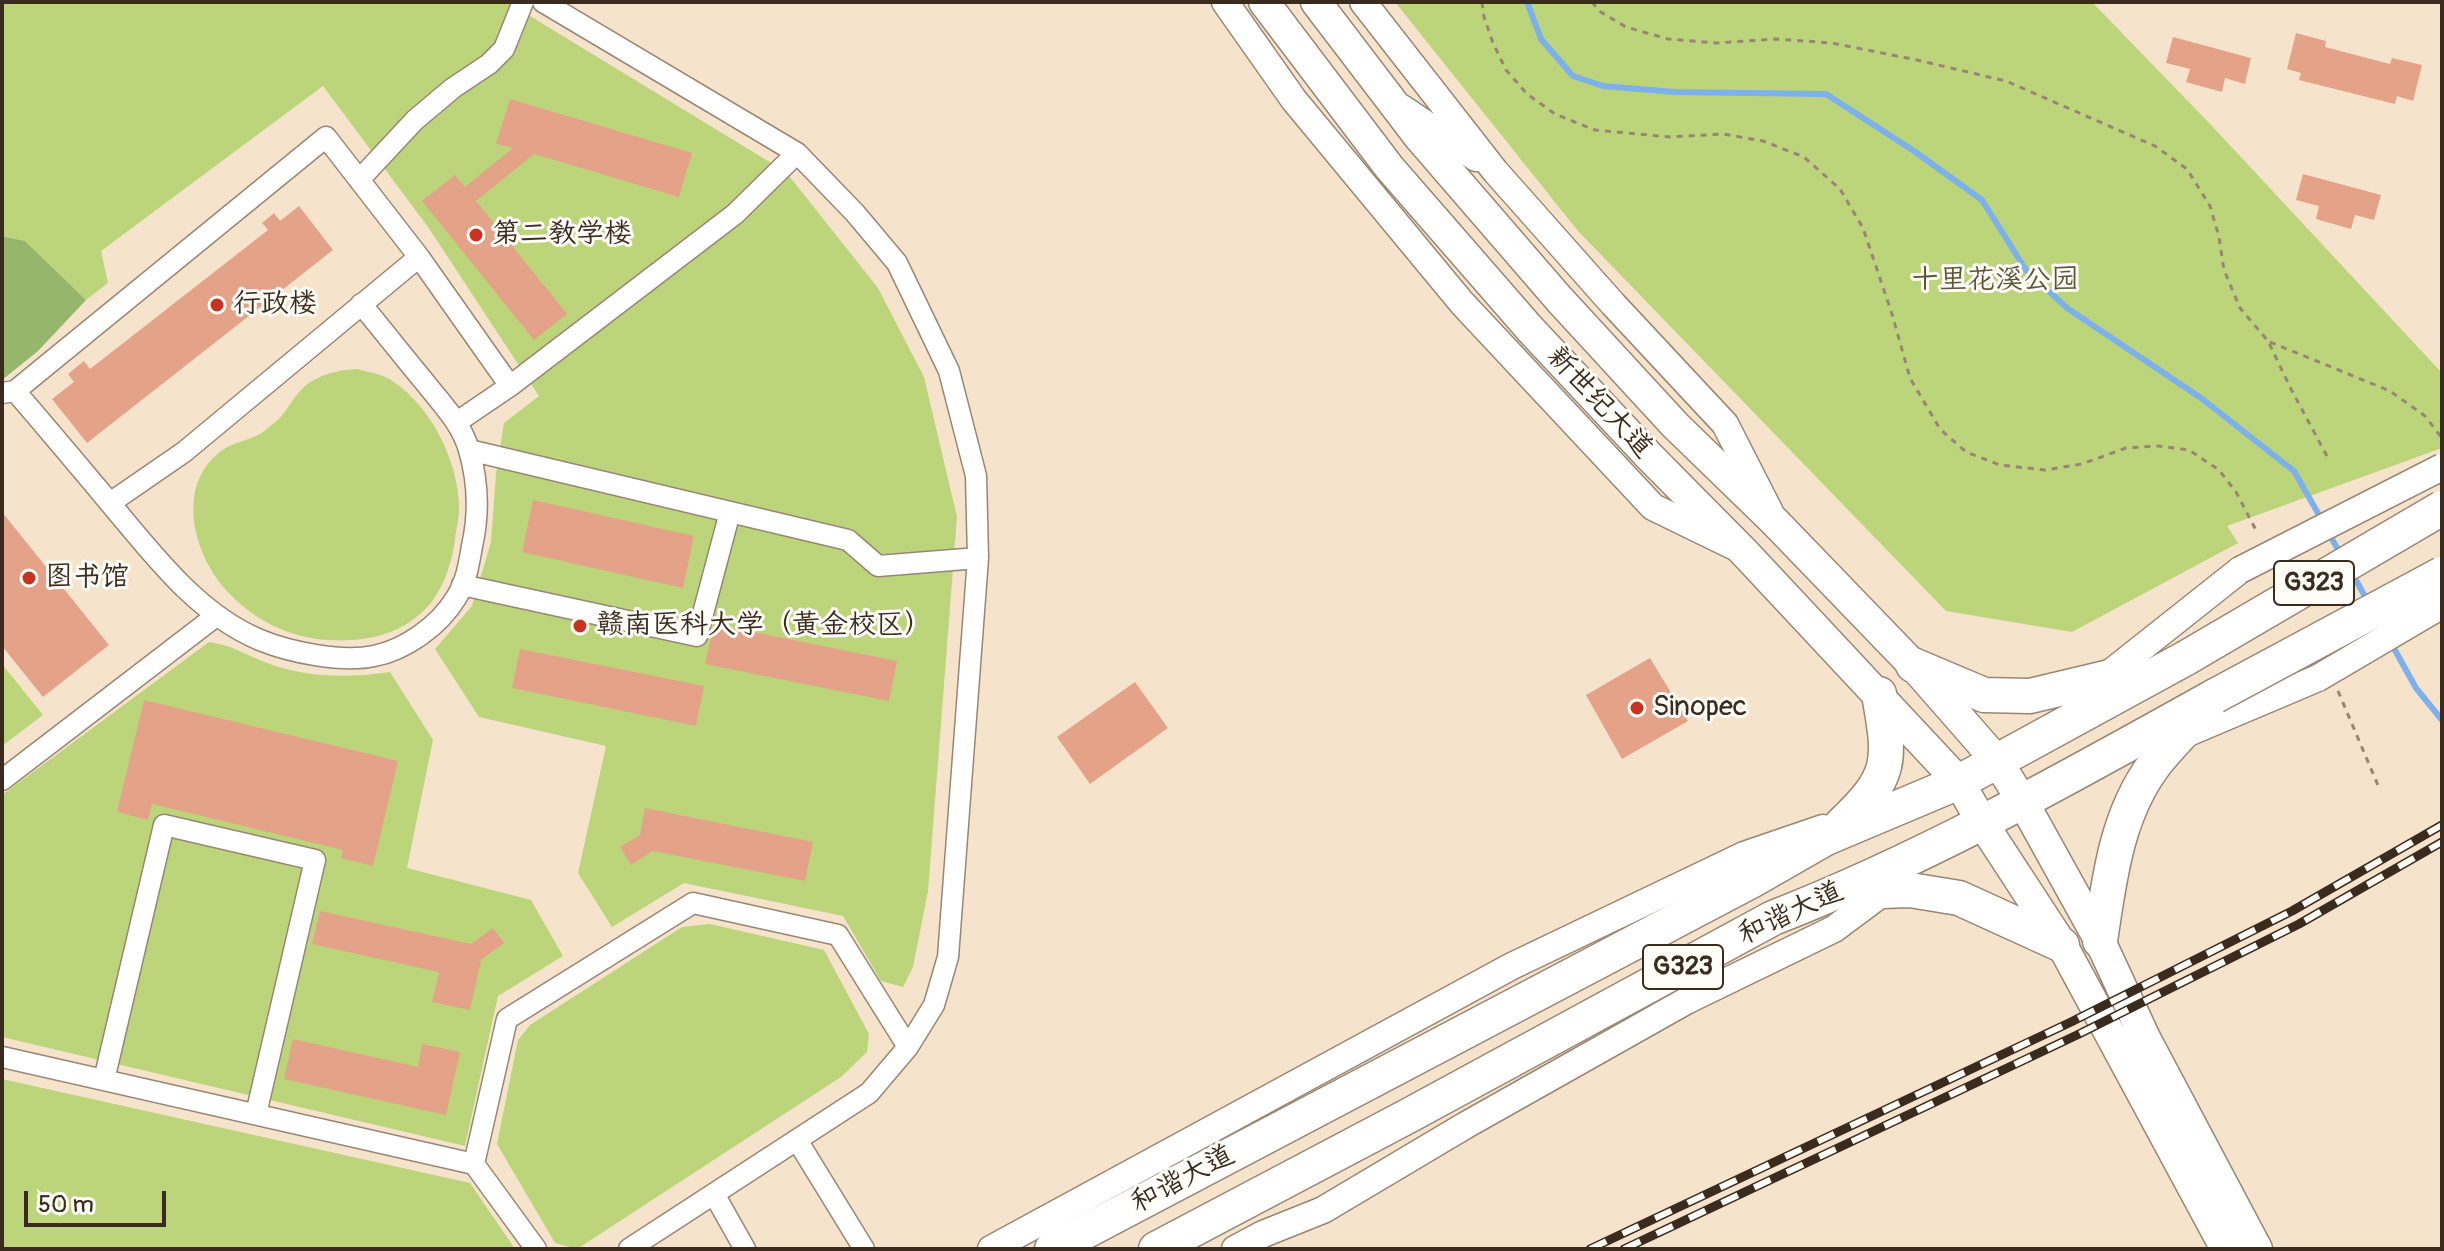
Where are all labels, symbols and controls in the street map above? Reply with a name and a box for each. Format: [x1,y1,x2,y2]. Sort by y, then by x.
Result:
place label: 第二教学楼 [492,218,632,252]
marker: 第二教学楼 [467,226,485,244]
park label: 十里花溪公园 [1911,264,2079,298]
place label: 行政楼 [233,288,317,322]
marker: 行政楼 [208,296,226,314]
street label: 新世纪大道 [1539,340,1659,466]
place label: 图书馆 [45,561,129,595]
road number: G323 [2274,561,2354,605]
marker: 图书馆 [20,569,38,587]
place label: 赣南医科大学（黄金校区） [596,609,932,643]
marker: 赣南医科大学（黄金校区） [571,617,589,635]
place label: Sinopec [1653,691,1747,725]
marker: Sinopec [1628,699,1646,717]
street label: 和谐大道 [1733,875,1849,953]
road number: G323 [1643,945,1723,989]
street label: 和谐大道 [1126,1139,1240,1221]
scale bar [28,1175,170,1225]
text: 50 m [38,1190,94,1219]

